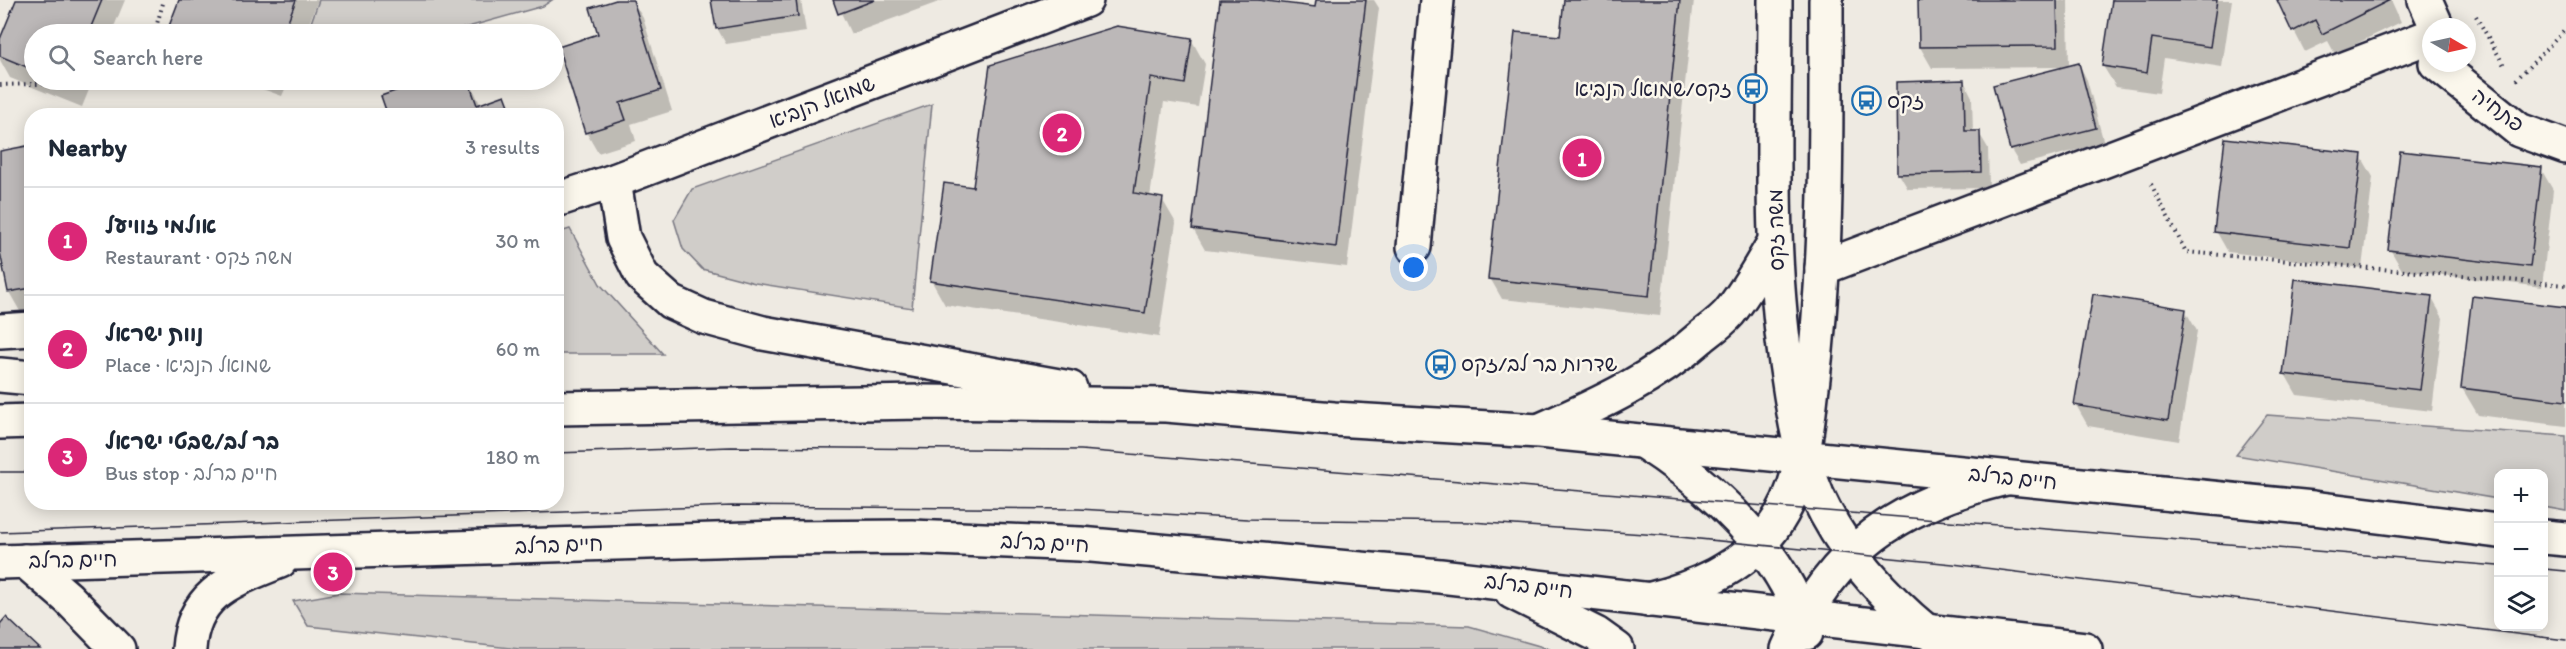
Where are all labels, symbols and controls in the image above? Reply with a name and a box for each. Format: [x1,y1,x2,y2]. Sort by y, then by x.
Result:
north arrow [2422,18,2476,72]
search box [24,24,564,90]
icon: search [45,41,78,74]
text: Search here [93,44,203,71]
street label: שמואל הנביא [765,70,878,133]
bus stop icon: זקס/שמואל הנביא [1737,73,1769,105]
place label: זקס/שמואל הנביא [1574,76,1732,102]
street label: פתחיה [2467,82,2529,137]
bus stop icon: זקס [1850,85,1882,117]
place label: זקס [1887,88,1924,114]
pin: 2 [1042,110,1082,156]
text: Nearby [48,131,127,163]
text: 3 results [465,135,540,159]
pin: 1 [1562,136,1602,180]
street label: משה זקס [1762,189,1790,271]
text: אולמי זוויעל [105,212,217,239]
text: 1 [63,229,72,253]
text: 30 m [495,229,540,253]
text: Restaurant · משה זקס [105,245,293,269]
your location [1399,253,1428,282]
text: נוות ישראל [105,320,203,347]
text: 2 [62,337,73,361]
text: 60 m [496,337,540,361]
bus stop icon: שדרות בר לב/זקס [1424,348,1456,380]
place label: שדרות בר לב/זקס [1461,351,1618,377]
text: Place · שמואל הנביא [105,353,271,377]
text: בר לב/שבטי ישראל [105,428,280,455]
text: 3 [62,445,73,469]
text: 180 m [486,445,540,469]
street label: חיים ברלב [1968,460,2059,495]
text: Bus stop · חיים ברלב [105,461,278,485]
map controls [2494,469,2548,631]
button: + [2494,469,2548,523]
button: − [2494,523,2548,577]
street label: חיים ברלב [1000,528,1090,557]
street label: חיים ברלב [514,530,604,559]
street label: חיים ברלב [28,546,118,573]
pin: 3 [314,550,352,594]
street label: חיים ברלב [1483,568,1575,603]
button: layers [2494,577,2548,631]

